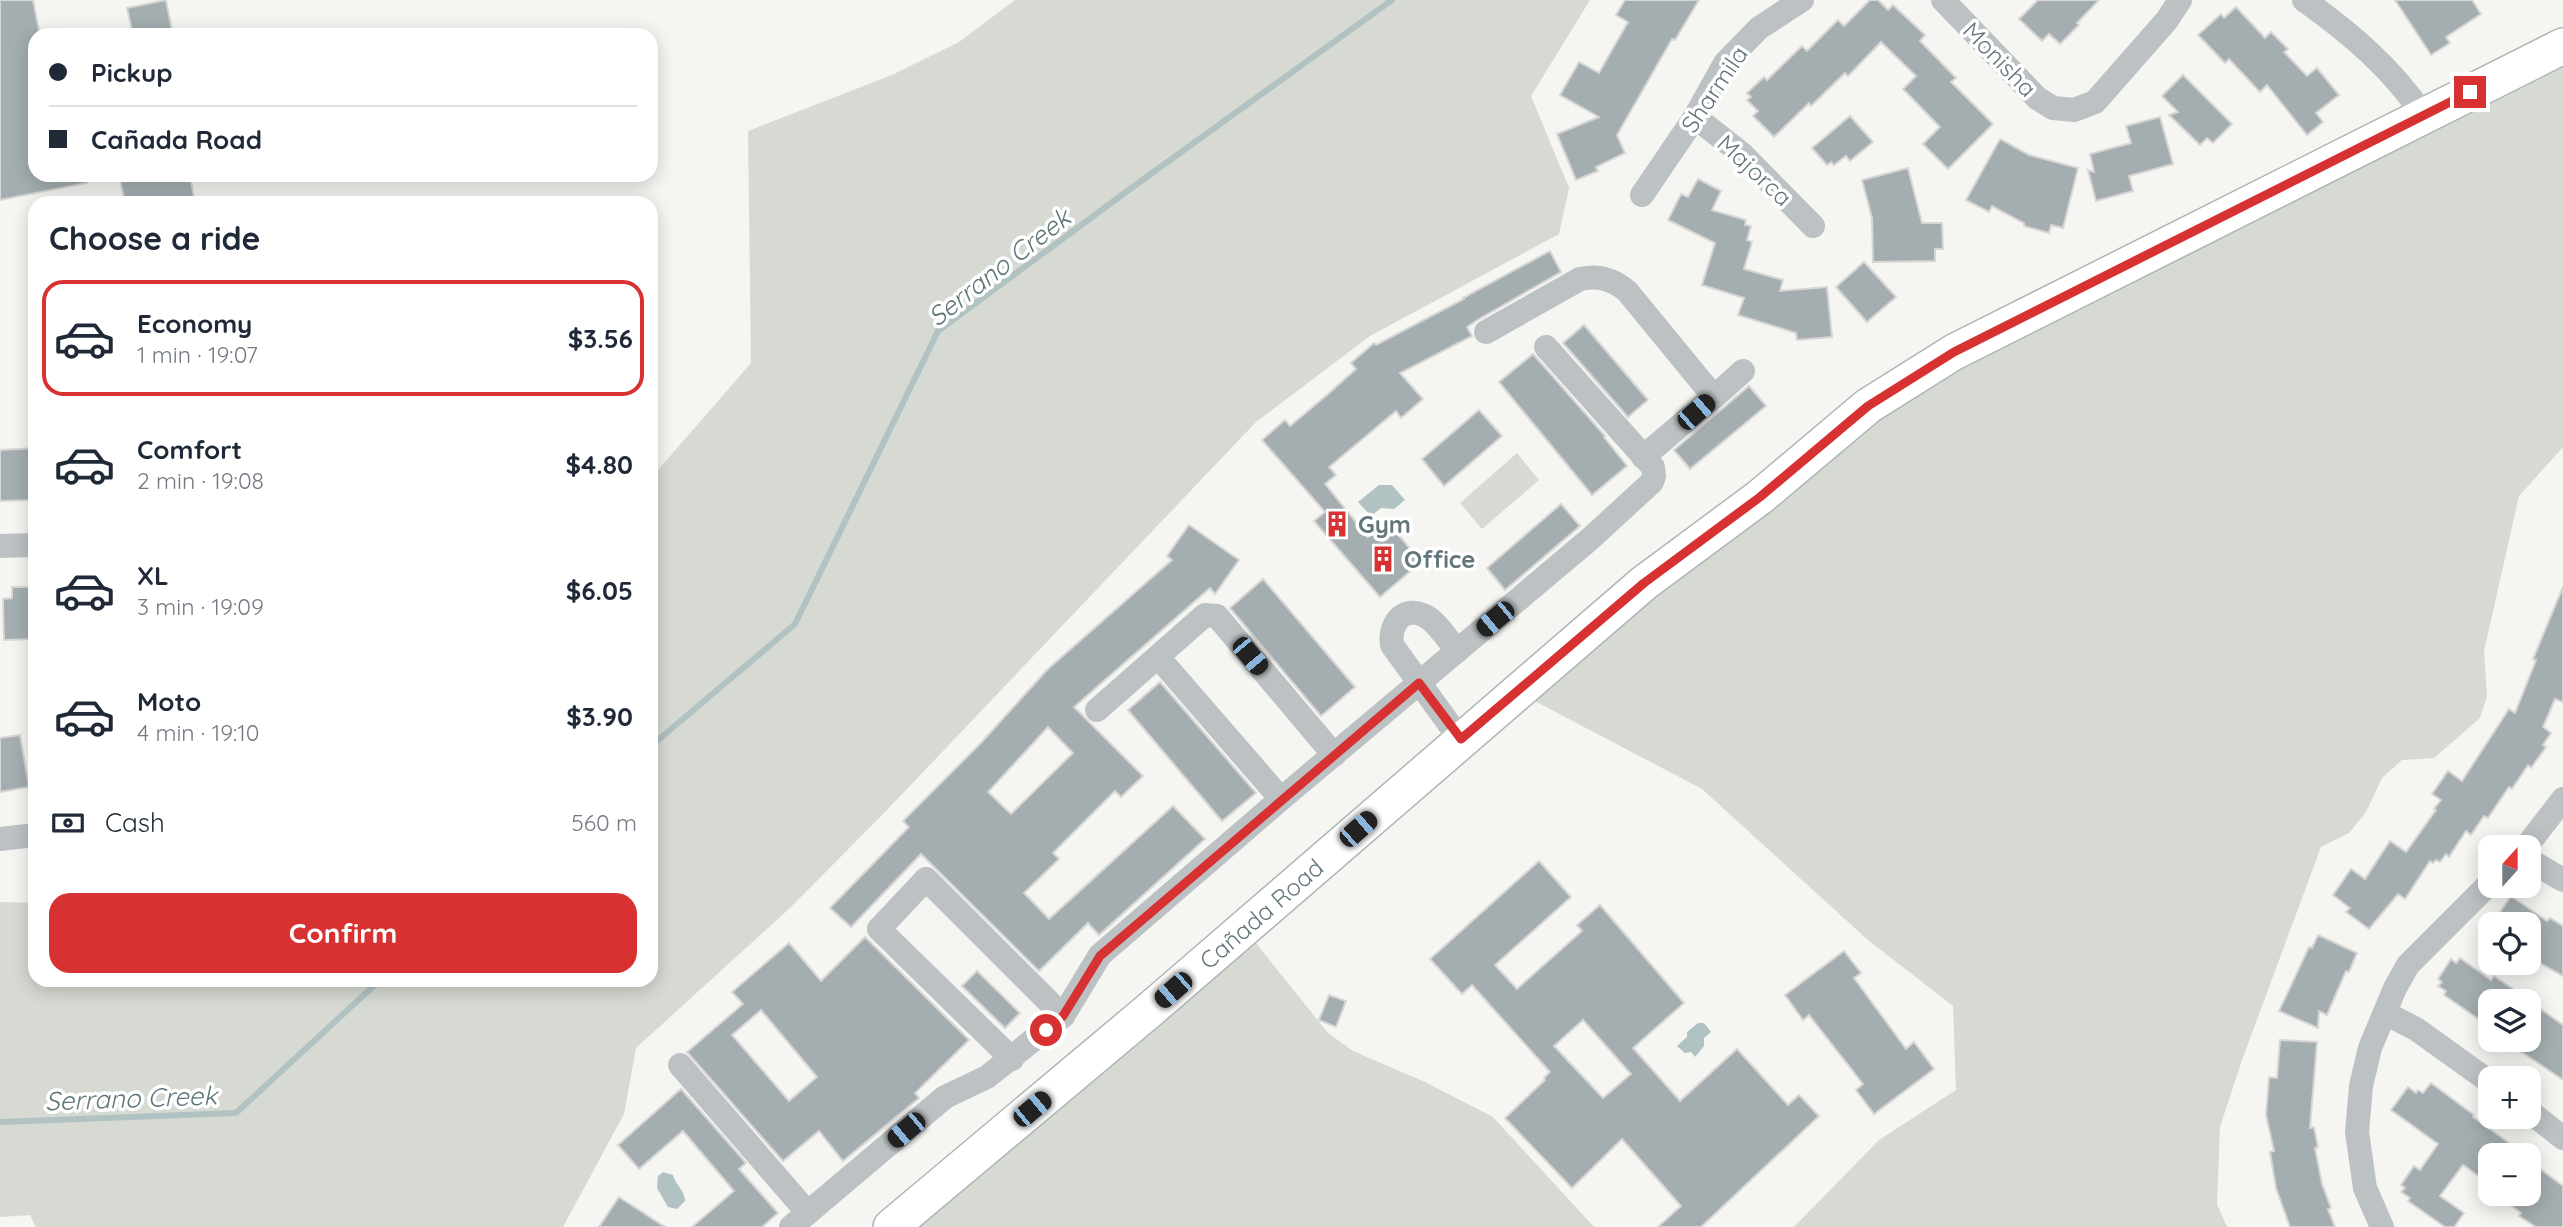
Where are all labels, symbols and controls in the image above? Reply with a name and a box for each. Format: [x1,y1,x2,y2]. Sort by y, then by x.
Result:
street label: Monisha [1957,15,2043,103]
street label: Sharmila [1674,40,1754,138]
text: Pickup [91,56,173,89]
route end [2454,76,2486,108]
text: Cañada Road [91,123,262,156]
street label: Majorca [1711,128,1799,212]
water label: Serrano Creek [921,200,1079,333]
text: Choose a ride [49,218,261,258]
icon: car [53,307,116,370]
text: Economy [137,307,252,340]
text: $3.56 [568,322,633,355]
text: 1 min · 19:07 [137,340,258,369]
car [1674,390,1719,434]
icon: car [53,433,116,496]
text: Comfort [137,433,242,466]
text: $4.80 [566,448,633,481]
text: 2 min · 19:08 [137,466,264,495]
building icon: Gym [1322,509,1352,539]
place label: Gym [1358,509,1411,539]
building icon: Office [1368,544,1398,574]
place label: Office [1404,544,1476,574]
icon: car [53,559,116,622]
text: XL [137,559,169,592]
text: $6.05 [566,574,633,607]
text: 3 min · 19:09 [137,592,264,621]
car [1473,597,1518,641]
car [1229,633,1272,679]
icon: car [53,685,116,748]
text: Moto [137,685,201,718]
text: $3.90 [566,700,633,733]
text: 4 min · 19:10 [137,718,259,747]
icon: cash [49,804,87,842]
text: Cash [105,806,165,839]
car [1336,807,1381,851]
text: 560 m [571,808,637,837]
north arrow [2478,835,2541,898]
map controls [2478,835,2541,1206]
street label: Cañada Road [1193,852,1329,975]
button: Confirm [49,893,637,973]
button: locate [2478,912,2541,975]
car [1151,968,1196,1012]
button: layers [2478,989,2541,1052]
route start [1030,1014,1062,1046]
button: + [2478,1066,2541,1129]
water label: Serrano Creek [44,1078,220,1117]
car [1010,1087,1055,1131]
car [884,1108,929,1152]
button: − [2478,1143,2541,1206]

